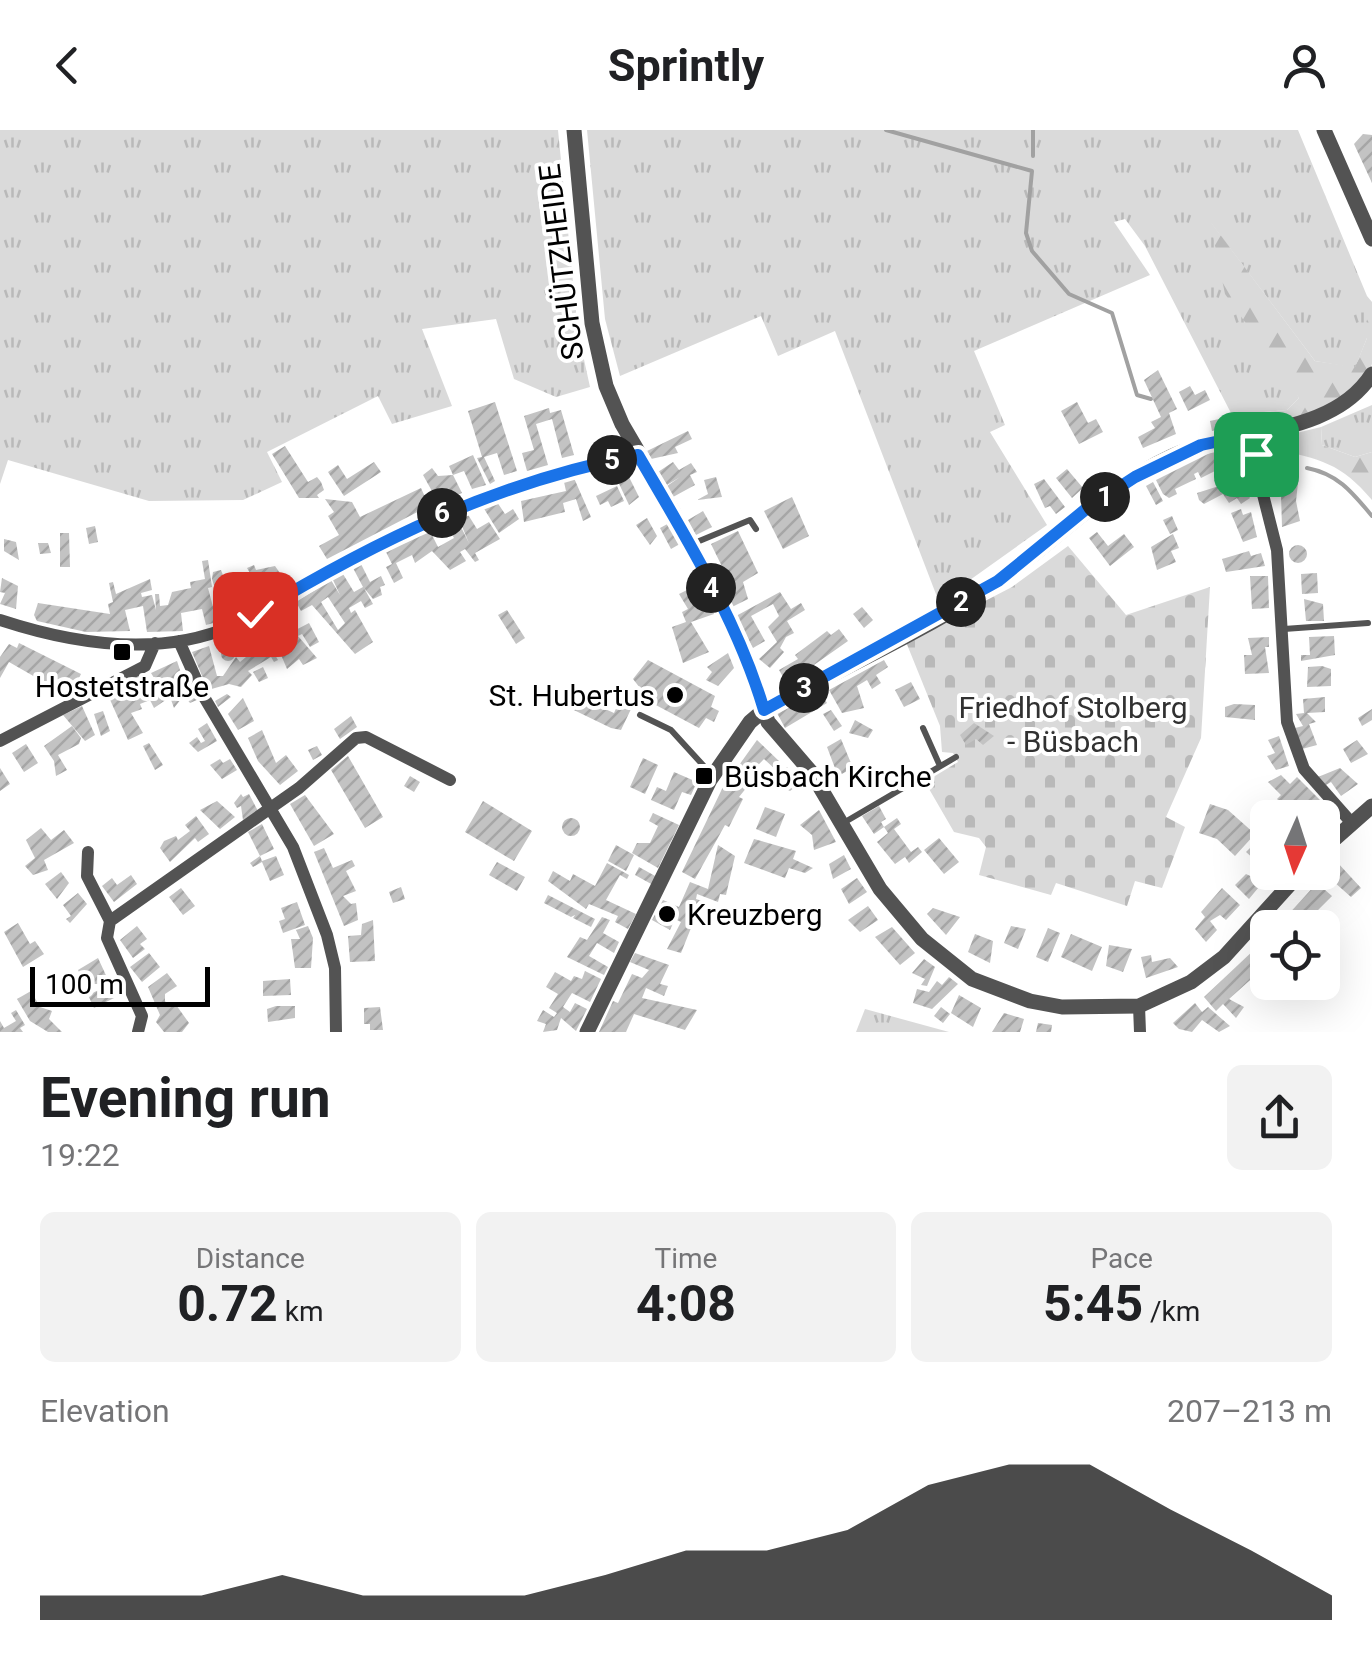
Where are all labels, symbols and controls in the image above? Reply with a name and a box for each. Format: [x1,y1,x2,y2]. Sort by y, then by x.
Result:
icon: back [40,38,95,93]
icon: person [1277,38,1332,93]
text: Sprintly [608,39,764,92]
street label: SCHÜTZHEIDE [532,162,590,362]
pin [1214,412,1299,497]
icon: arrive [1229,427,1284,482]
pin: 5 [587,435,637,485]
text: 5 [604,443,620,476]
pin: 1 [1080,472,1130,522]
text: 1 [1097,480,1113,513]
pin: 6 [417,488,467,538]
text: 6 [434,496,450,529]
pin: 4 [686,563,736,613]
text: 4 [703,571,719,604]
pin [213,572,298,657]
pin: 2 [936,577,986,627]
text: 2 [953,585,969,618]
icon: check [228,587,283,642]
marker: Hostetstraße [111,641,133,663]
pin: 3 [779,663,829,713]
place label: Hostetstraße [35,669,209,704]
text: 3 [796,671,812,704]
place label: St. Hubertus [489,678,655,713]
marker: St. Hubertus [664,684,686,706]
park label: Friedhof Stolberg - Büsbach [958,690,1188,759]
place label: Büsbach Kirche [724,759,932,794]
marker: Büsbach Kirche [693,765,715,787]
north arrow [1250,800,1340,890]
map controls [1250,800,1340,1000]
place label: Kreuzberg [687,897,823,932]
marker: Kreuzberg [656,903,678,925]
button: locate [1250,910,1340,1000]
scale bar [30,962,210,1006]
text: 100 m [45,968,124,1001]
button: share [1227,1065,1332,1170]
text: Evening run [40,1066,331,1130]
text: 19:22 [40,1136,120,1174]
text: Distance [196,1242,305,1275]
text: Time [655,1242,717,1275]
text: Pace [1091,1242,1153,1275]
text: 0.72 [177,1275,278,1333]
text: 4:08 [636,1275,736,1333]
text: 5:45 [1043,1275,1143,1333]
text: km [278,1295,323,1328]
text: /km [1143,1295,1200,1328]
text: Elevation [40,1392,170,1430]
text: 207–213 m [1167,1392,1332,1430]

